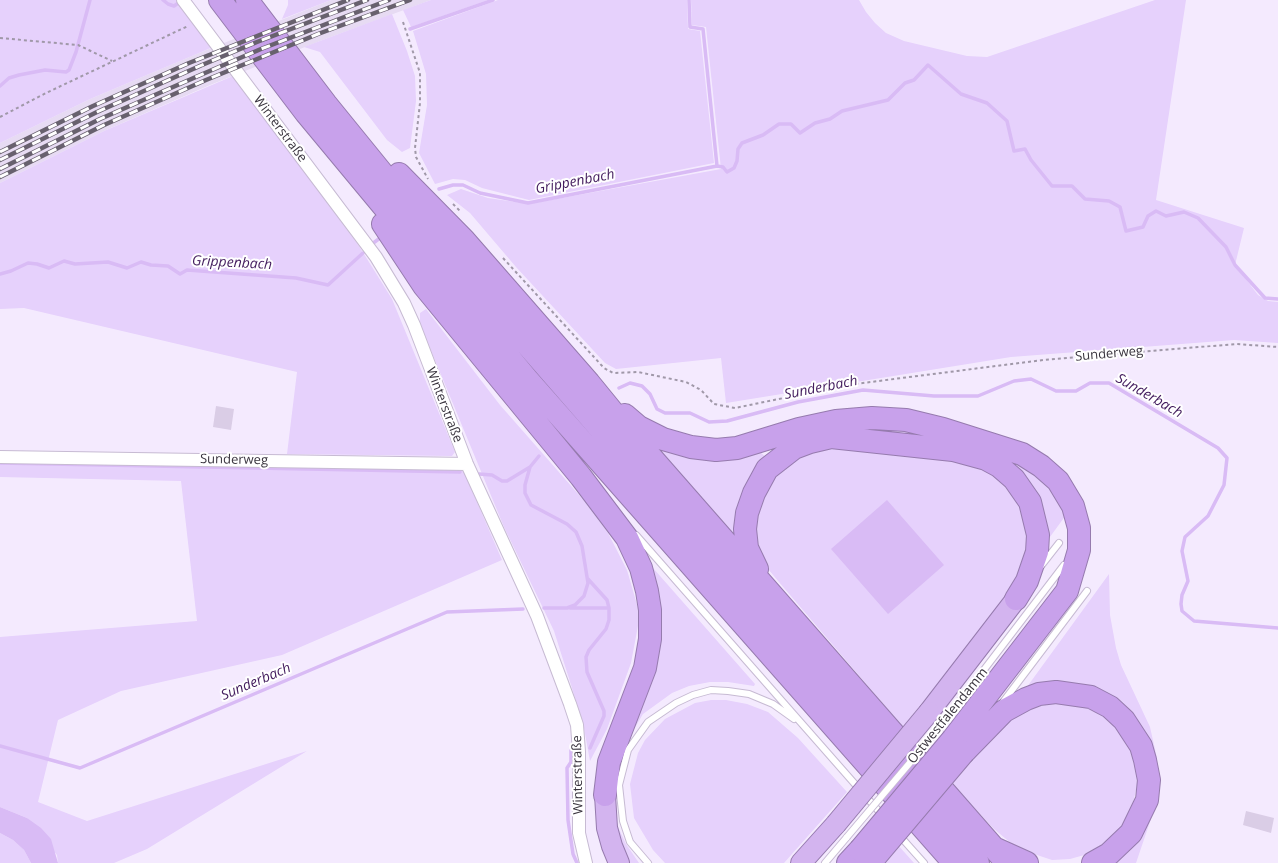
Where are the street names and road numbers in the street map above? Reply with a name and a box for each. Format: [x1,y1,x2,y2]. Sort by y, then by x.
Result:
street label: Winterstraße [250,93,310,165]
street label: Sunderweg [1074,343,1144,365]
street label: Winterstraße [423,365,465,445]
street label: Sunderweg [200,452,268,468]
street label: Ostwestfalendamm [905,665,991,767]
street label: Winterstraße [570,735,586,815]

